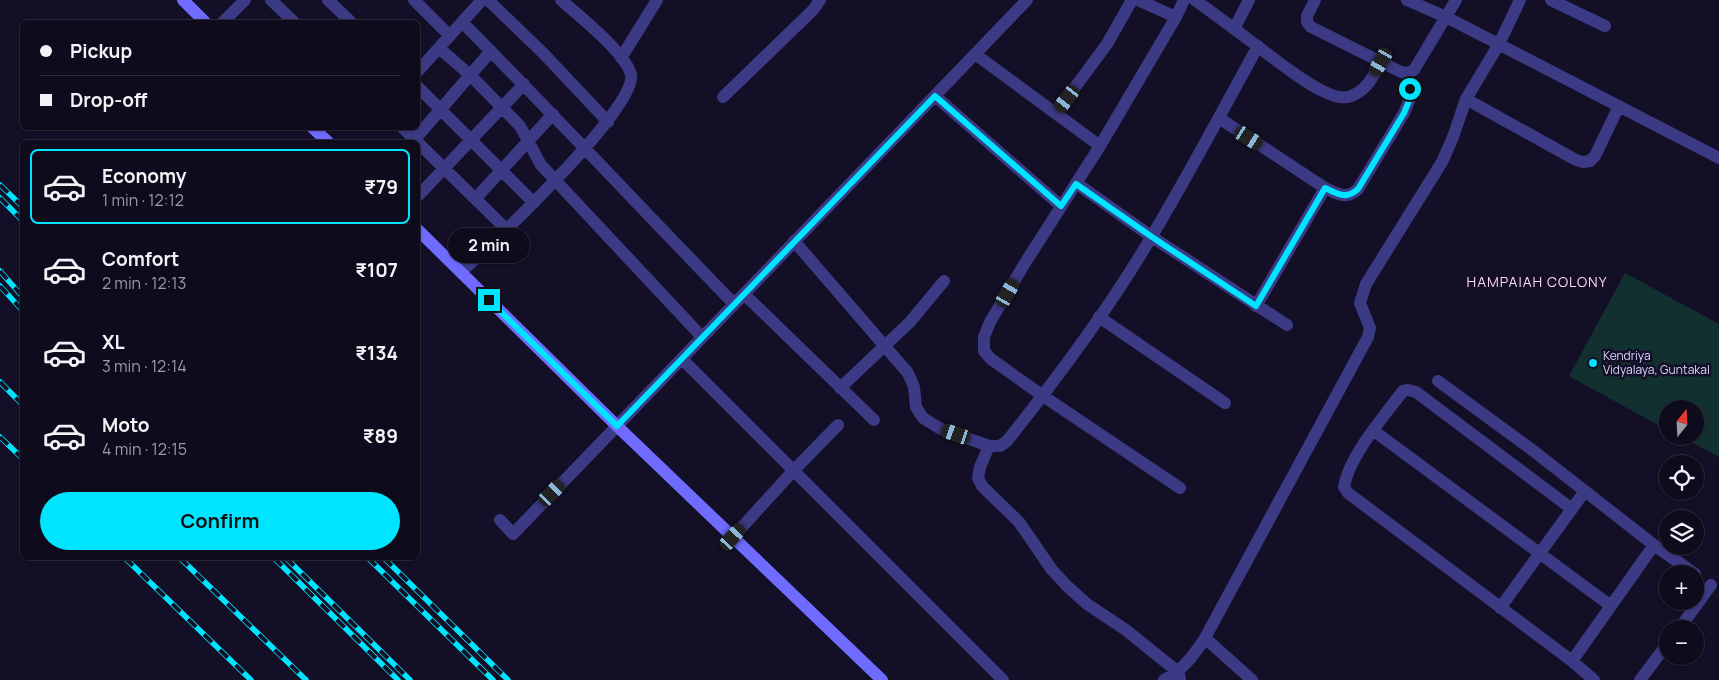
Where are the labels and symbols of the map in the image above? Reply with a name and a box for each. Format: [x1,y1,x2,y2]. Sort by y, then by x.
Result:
car [1367,45,1394,79]
route start [1399,78,1421,100]
car [1051,83,1082,115]
car [1232,124,1265,152]
callout: 2 min [448,228,530,262]
district label: HAMPAIAH COLONY [1467,272,1607,291]
car [994,276,1021,310]
route end [478,289,500,311]
place label: Kendriya Vidyalaya, Guntakal [1603,347,1710,378]
marker: Kendriya Vidyalaya, Guntakal [1587,357,1599,369]
north arrow [1659,400,1704,445]
car [939,422,972,446]
car [536,477,567,509]
car [717,521,748,553]

